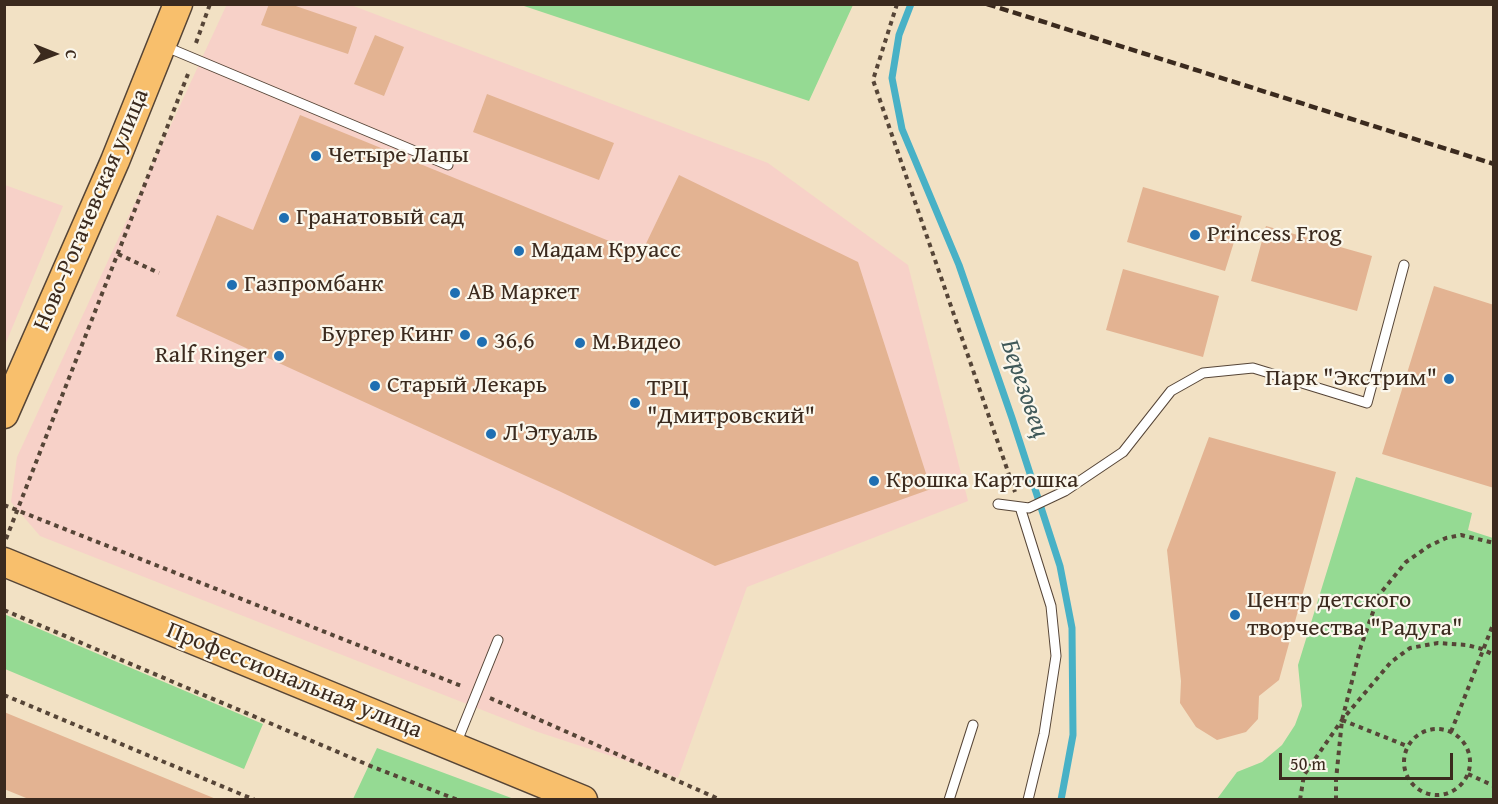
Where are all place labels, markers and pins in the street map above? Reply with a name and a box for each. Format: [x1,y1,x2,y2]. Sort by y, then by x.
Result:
place label: Четыре Лапы [328,142,469,170]
marker: Четыре Лапы [309,149,323,163]
place label: Гранатовый сад [296,204,464,232]
marker: Гранатовый сад [277,211,291,225]
place label: Princess Frog [1207,221,1342,249]
marker: Princess Frog [1188,228,1202,242]
place label: Мадам Круасс [531,237,681,265]
marker: Мадам Круасс [512,244,526,258]
place label: Газпромбанк [244,271,384,299]
marker: Газпромбанк [225,278,239,292]
place label: АВ Маркет [467,279,579,307]
marker: АВ Маркет [448,286,462,300]
place label: Бургер Кинг [321,321,453,349]
marker: Бургер Кинг [458,328,472,342]
place label: 36,6 [494,328,534,356]
place label: М.Видео [592,329,681,357]
marker: 36,6 [475,335,489,349]
marker: М.Видео [573,336,587,350]
place label: Ralf Ringer [155,342,267,370]
marker: Ralf Ringer [272,349,286,363]
place label: Парк "Экстрим" [1265,365,1437,393]
place label: Старый Лекарь [387,372,547,400]
marker: Парк "Экстрим" [1442,372,1456,386]
place label: ТРЦ "Дмитровский" [647,375,815,431]
marker: Старый Лекарь [368,379,382,393]
marker: ТРЦ "Дмитровский" [628,396,642,410]
place label: Л'Этуаль [503,420,598,448]
marker: Л'Этуаль [484,427,498,441]
place label: Крошка Картошка [886,467,1078,495]
marker: Крошка Картошка [867,474,881,488]
place label: Центр детского творчества "Радуга" [1247,587,1463,643]
marker: Центр детского творчества "Радуга" [1228,608,1242,622]

